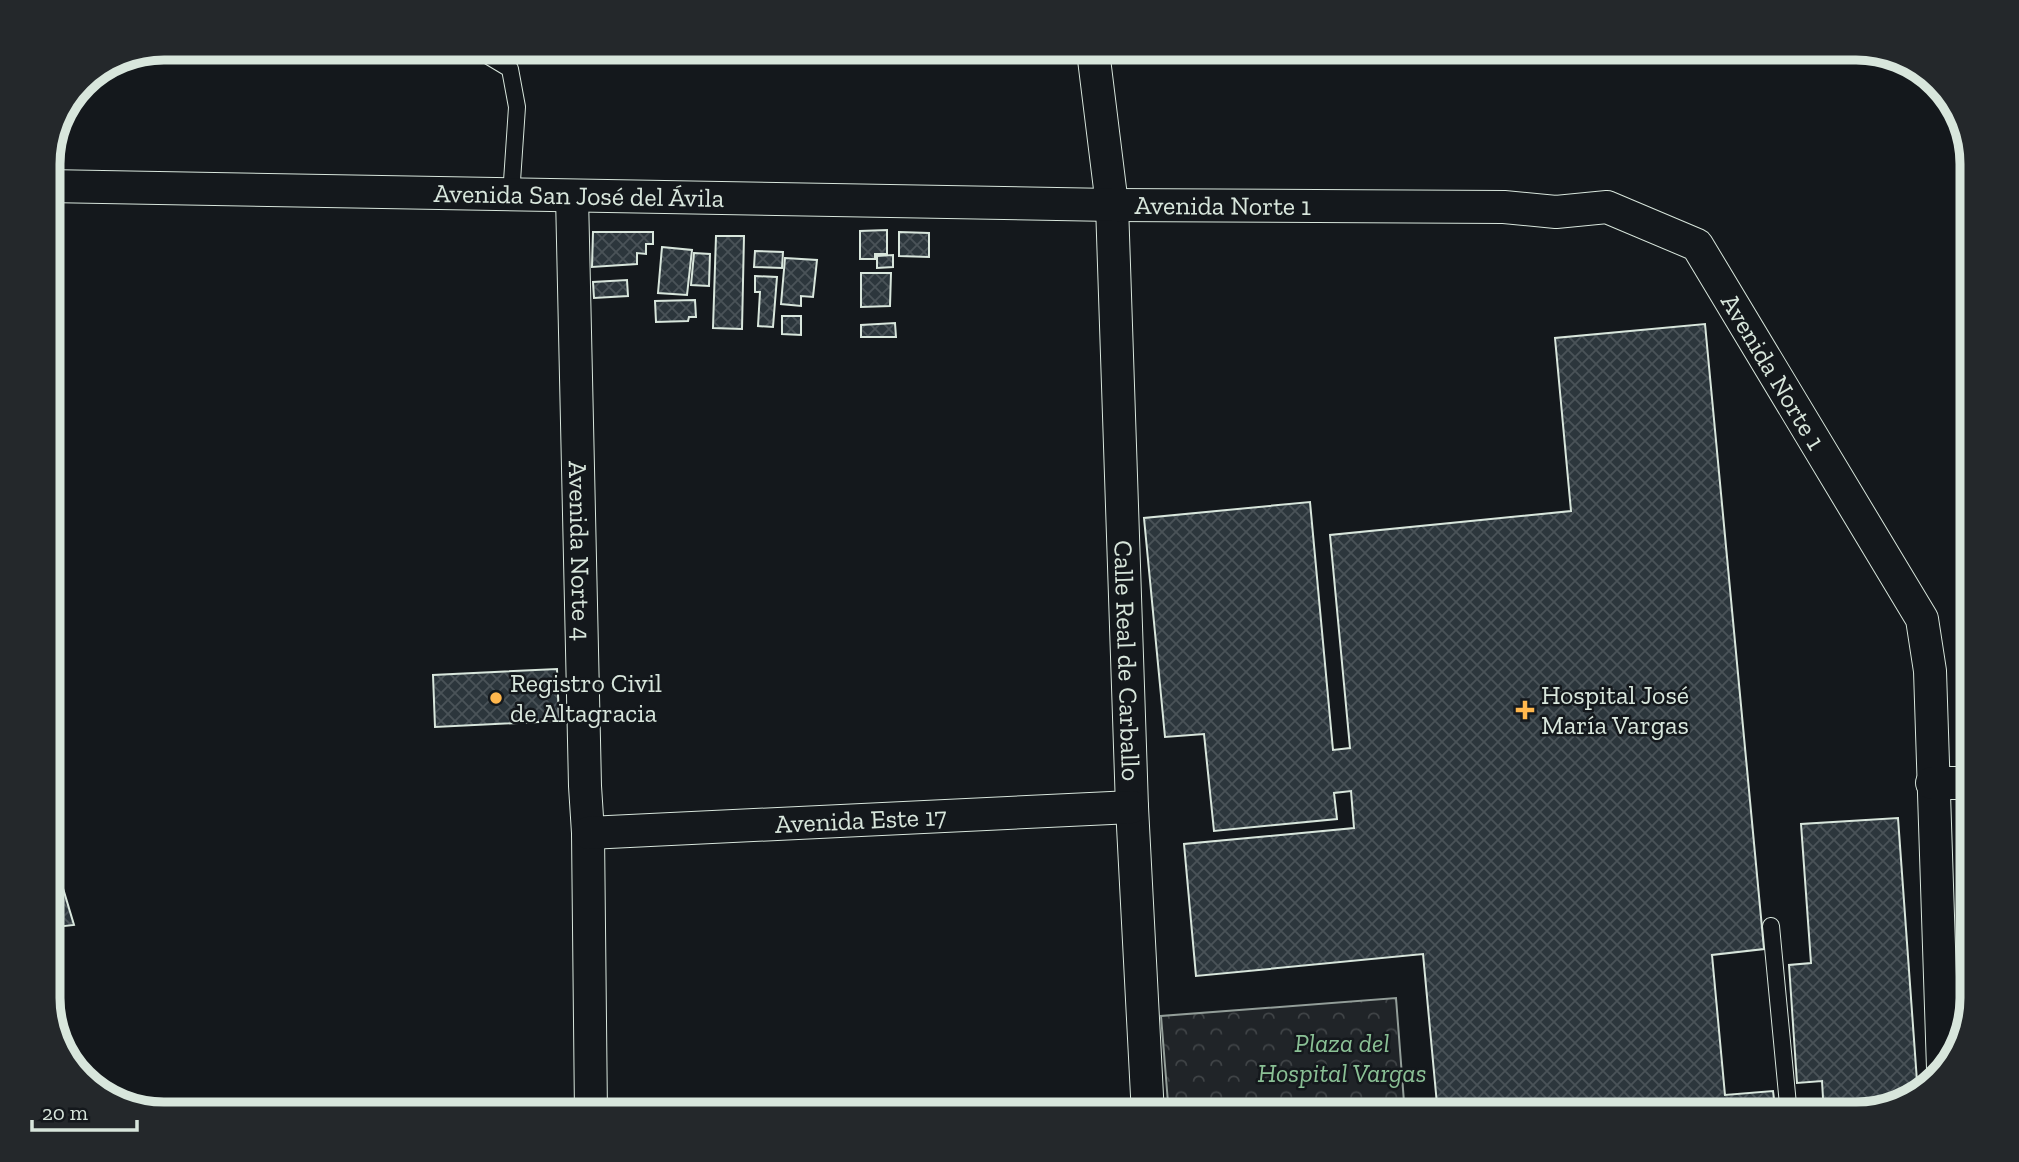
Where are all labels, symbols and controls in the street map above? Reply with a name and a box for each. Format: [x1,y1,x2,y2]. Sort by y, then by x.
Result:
street label: Avenida San José del Ávila [433,177,725,214]
street label: Avenida Norte 1 [1135,189,1311,222]
street label: Avenida Norte 1 [1714,288,1832,455]
street label: Avenida Norte 4 [562,460,598,641]
street label: Calle Real de Carballo [1107,540,1147,782]
place label: Registro Civil de Altagracia [510,667,662,729]
place label: Hospital José María Vargas [1541,679,1689,741]
marker: Registro Civil de Altagracia [488,690,504,706]
marker: Hospital José María Vargas [1515,700,1535,720]
street label: Avenida Este 17 [774,800,947,840]
park label: Plaza del Hospital Vargas [1257,1027,1427,1089]
scale bar [32,1088,136,1132]
text: 20 m [42,1100,88,1125]

